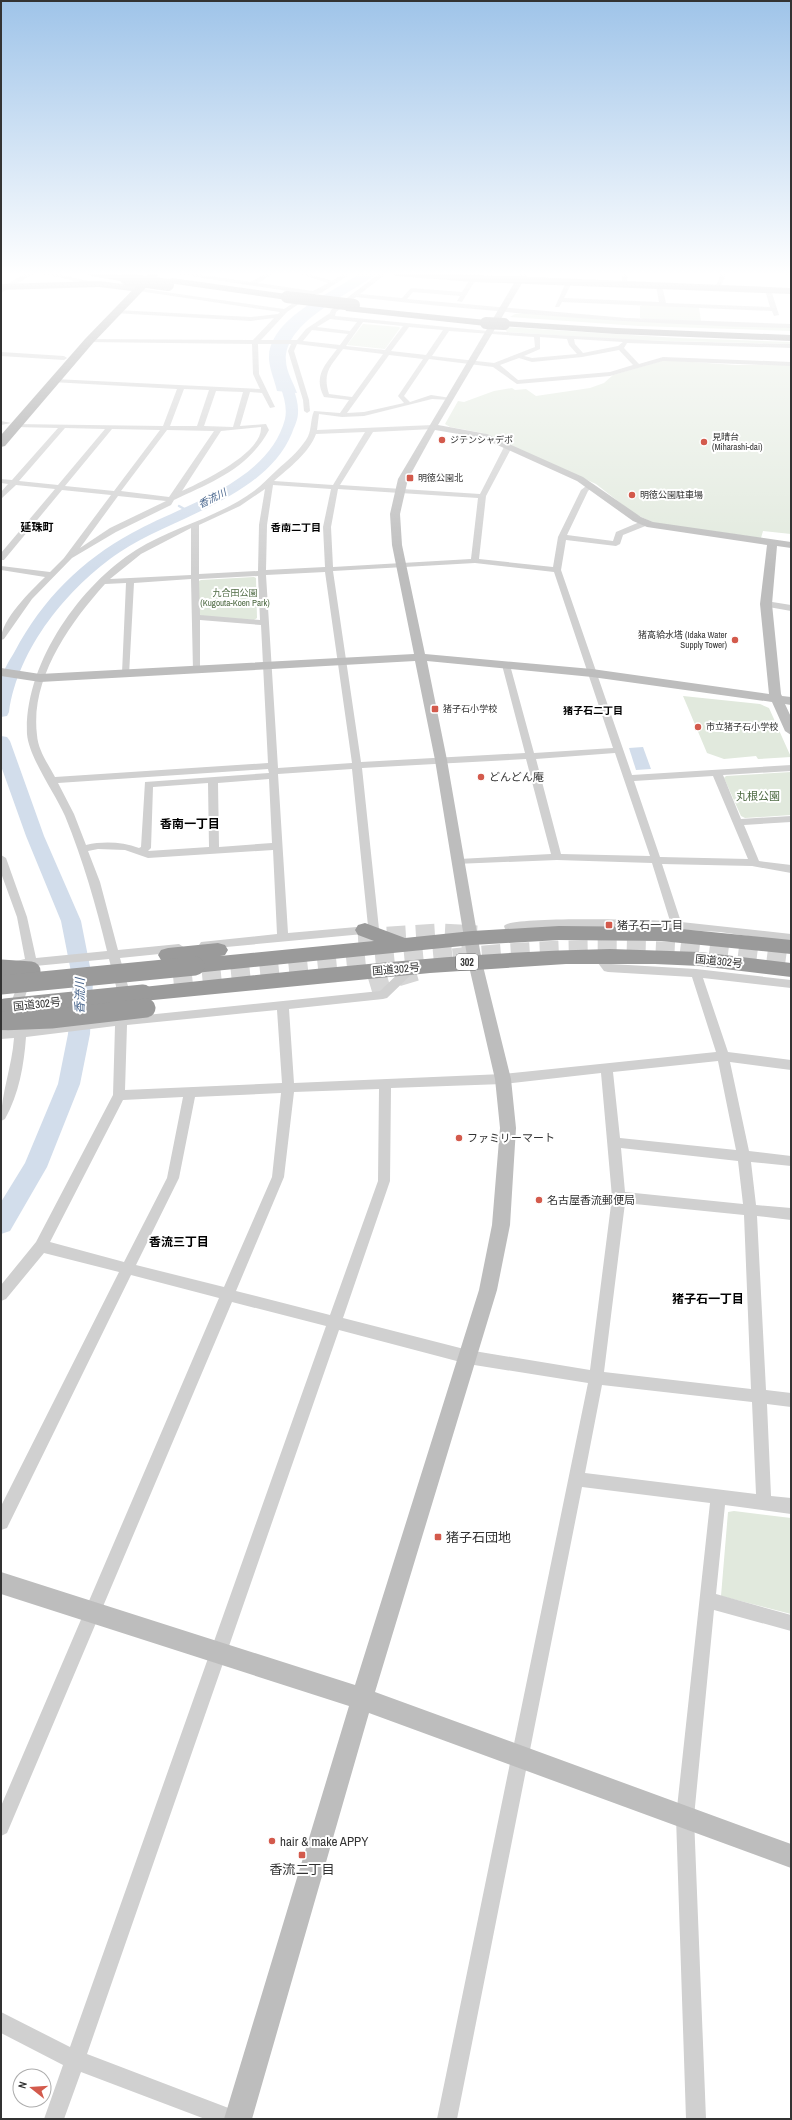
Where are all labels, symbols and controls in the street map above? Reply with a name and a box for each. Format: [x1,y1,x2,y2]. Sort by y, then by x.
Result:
place label: 見晴台 (Miharashi-dai) [712,431,763,453]
place label: ジテンシャデポ [450,434,513,446]
marker: ジテンシャデポ [437,435,447,445]
marker: 見晴台 (Miharashi-dai) [699,437,709,447]
place label: 明徳公園北 [418,472,463,484]
marker: 明徳公園北 [405,473,415,483]
water label: 香流川 [196,485,229,511]
place label: 明徳公園駐車場 [640,489,703,501]
marker: 明徳公園駐車場 [627,490,637,500]
district label: 延珠町 [21,520,54,534]
district label: 香南二丁目 [270,521,321,534]
park label: 九合田公園 (Kugouta-Koen Park) [200,587,270,609]
place label: 猪高給水塔 (Idaka Water Supply Tower) [638,629,728,651]
marker: 猪高給水塔 (Idaka Water Supply Tower) [730,635,740,645]
place label: 猪子石小学校 [443,703,497,715]
marker: 猪子石小学校 [430,704,440,714]
district label: 猪子石二丁目 [563,704,623,717]
place label: 市立猪子石小学校 [706,721,778,733]
marker: 市立猪子石小学校 [693,722,703,732]
place label: どんどん庵 [489,770,544,784]
marker: どんどん庵 [476,772,486,782]
park label: 丸根公園 [736,789,780,803]
district label: 香南一丁目 [160,816,220,832]
place label: 猪子石一丁目 [617,918,683,932]
marker: 猪子石一丁目 [604,920,614,930]
street label: 国道302号 [694,952,744,970]
road number: 302 [456,954,478,970]
street label: 国道302号 [371,960,421,978]
water label: 香流川 [72,976,88,1014]
street label: 国道302号 [12,995,62,1013]
place label: ファミリーマート [467,1131,555,1145]
marker: ファミリーマート [454,1133,464,1143]
place label: 名古屋香流郵便局 [547,1193,635,1207]
marker: 名古屋香流郵便局 [534,1195,544,1205]
district label: 香流三丁目 [149,1234,209,1250]
district label: 猪子石一丁目 [672,1291,744,1307]
place label: 猪子石団地 [446,1529,511,1546]
marker: 猪子石団地 [433,1532,443,1542]
place label: hair & make APPY [280,1833,368,1850]
marker: hair & make APPY [267,1836,277,1846]
marker: 香流二丁目 [297,1850,307,1860]
place label: 香流二丁目 [269,1861,335,1878]
north arrow [12,2068,52,2108]
text: N [15,2080,30,2090]

